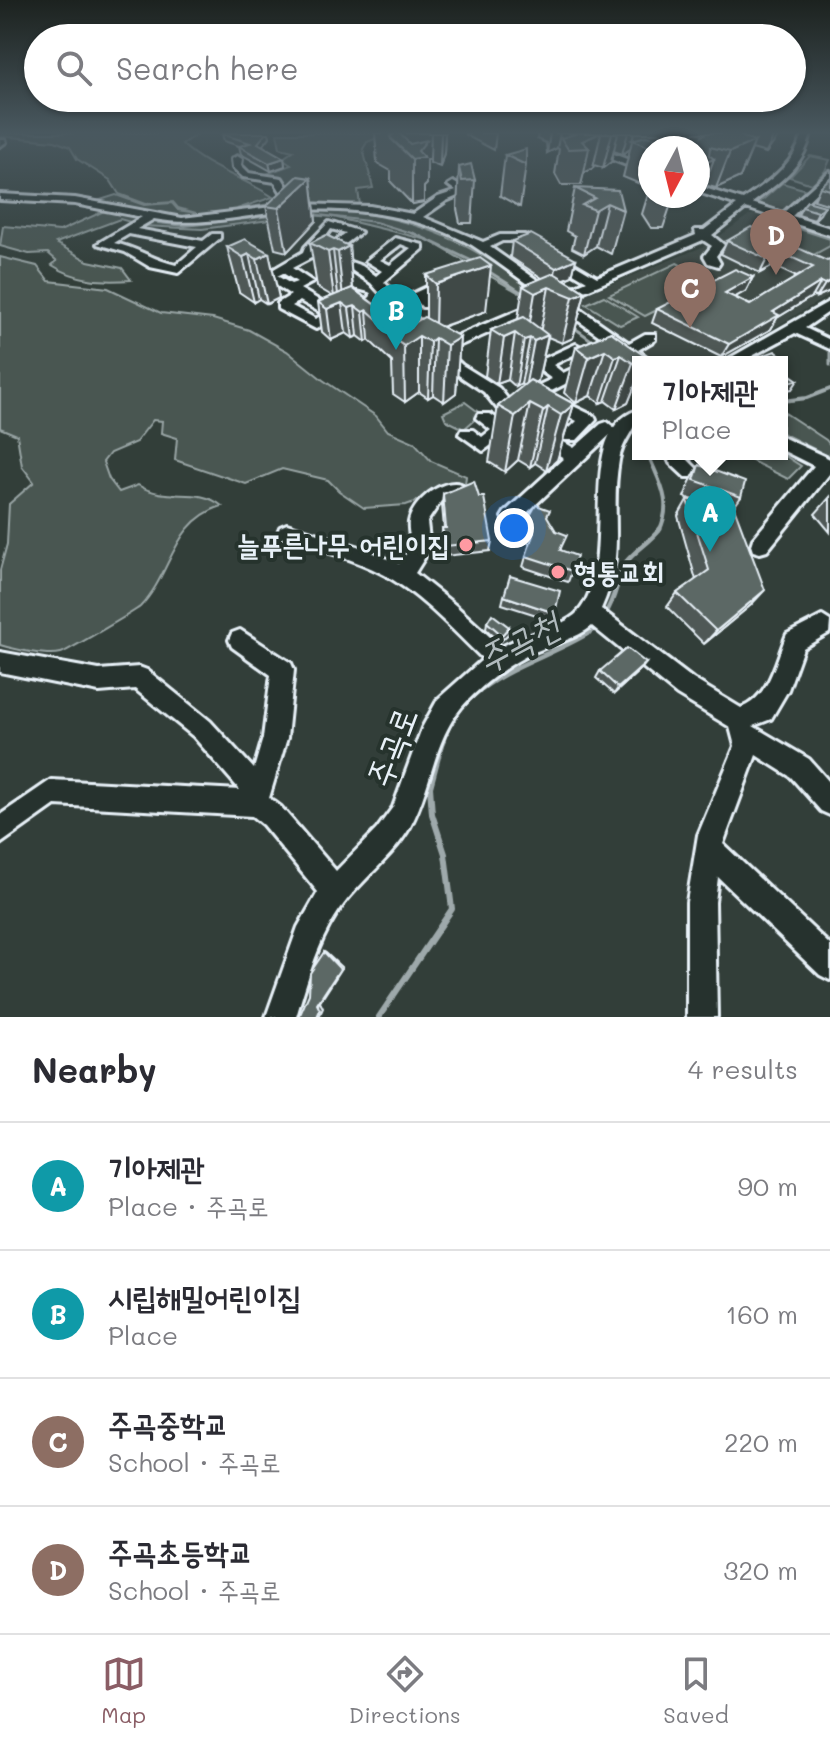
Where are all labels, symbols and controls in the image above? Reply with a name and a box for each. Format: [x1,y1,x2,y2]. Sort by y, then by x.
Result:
search box [24,24,806,112]
icon: search [52,46,96,90]
text: Search here [116,48,299,88]
north arrow [638,136,710,208]
pin: D [750,209,802,275]
pin: C [664,262,716,328]
pin: B [370,284,422,350]
popup [632,356,788,460]
text: 기아제관 [662,370,758,410]
text: Place [662,412,732,446]
pin: A [684,486,736,552]
your location [494,508,534,548]
place label: 늘푸른나무 어린이집 [237,526,450,562]
marker: 늘푸른나무 어린이집 [457,536,475,554]
place label: 형통교회 [574,553,664,589]
marker: 형통교회 [549,563,567,581]
water label: 주곡천 [468,598,569,682]
street label: 주곡로 [355,700,426,793]
text: Nearby [32,1047,157,1092]
text: 4 results [688,1052,798,1086]
text: 기아제관 [108,1147,205,1187]
text: A [49,1169,67,1203]
text: 90 m [738,1169,798,1203]
text: Place · 주곡로 [108,1189,269,1223]
text: 시립해밀어린이집 [108,1276,301,1316]
text: B [49,1297,67,1331]
text: 160 m [726,1297,798,1331]
text: Place [108,1318,178,1352]
text: 주곡중학교 [108,1403,229,1443]
text: C [48,1425,68,1459]
text: 220 m [724,1425,798,1459]
text: School · 주곡로 [108,1445,281,1479]
text: 주곡초등학교 [108,1531,253,1571]
text: D [49,1553,67,1587]
text: 320 m [723,1553,798,1587]
text: School · 주곡로 [108,1573,281,1607]
tab: Map [101,1652,146,1729]
tab: Directions [349,1652,461,1729]
tab: Saved [663,1652,729,1729]

